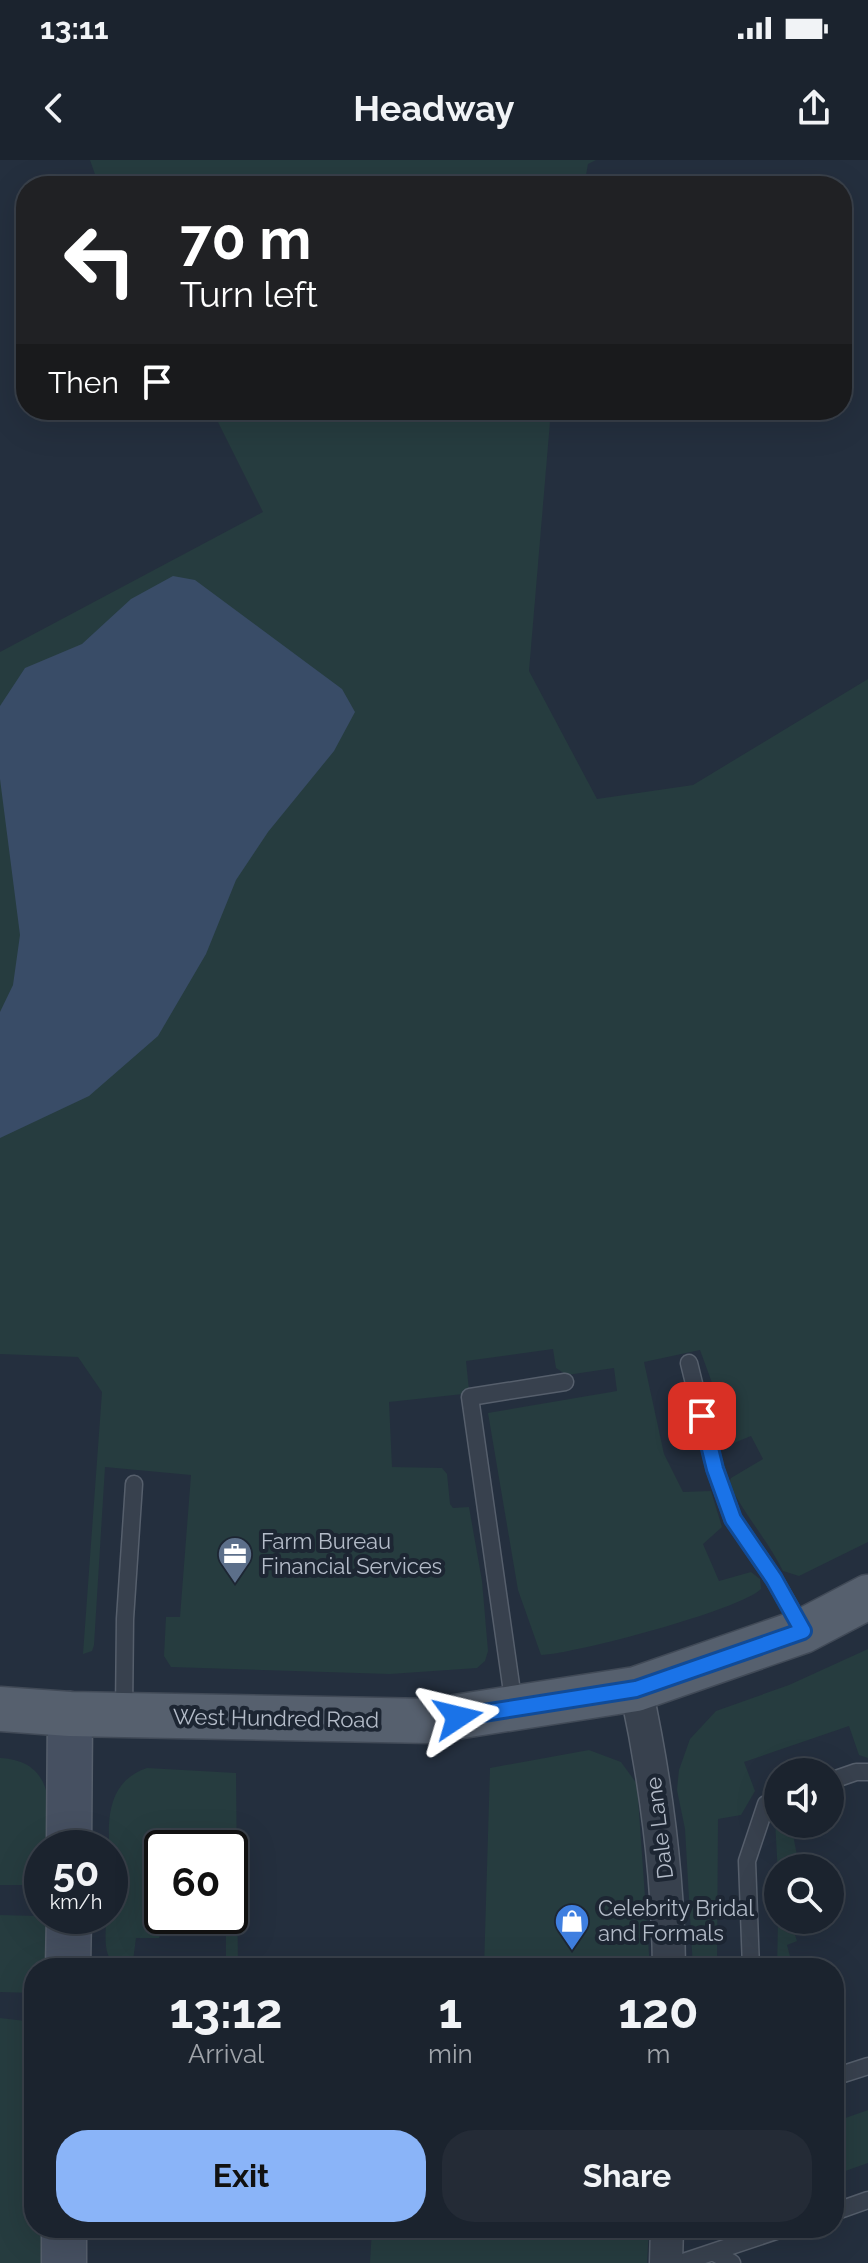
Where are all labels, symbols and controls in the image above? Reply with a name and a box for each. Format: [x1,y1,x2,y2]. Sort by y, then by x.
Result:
text: 13:11 [40,11,109,46]
icon: back [32,86,76,130]
icon: share [792,86,836,130]
text: Headway [353,87,515,129]
text: 70 m [180,206,311,272]
icon: left [48,208,152,312]
text: Turn left [180,273,318,315]
icon: arrive [135,360,179,404]
text: Then [48,365,119,400]
pin [668,1382,736,1450]
icon: arrive [680,1394,724,1438]
place label: Farm Bureau Financial Services [261,1528,442,1579]
office icon: Farm Bureau Financial Services [216,1535,254,1585]
position arrow [416,1675,500,1759]
street label: West Hundred Road [173,1703,379,1733]
map controls [764,1758,844,1934]
button: sound [764,1758,844,1838]
street label: Dale Lane [640,1775,678,1881]
speed limit sign: 60 [144,1830,248,1934]
text: 50 [53,1848,99,1895]
button: search [764,1854,844,1934]
text: km/h [50,1890,102,1914]
place label: Celebrity Bridal and Formals [598,1895,754,1946]
shop icon: Celebrity Bridal and Formals [553,1902,591,1952]
text: 13:12 [169,1983,283,2039]
text: 1 [439,1983,462,2039]
text: 120 [618,1983,699,2039]
text: Arrival [188,2039,264,2069]
text: min [428,2039,473,2069]
text: m [646,2039,670,2069]
button: Exit [56,2130,426,2222]
button: Share [442,2130,812,2222]

